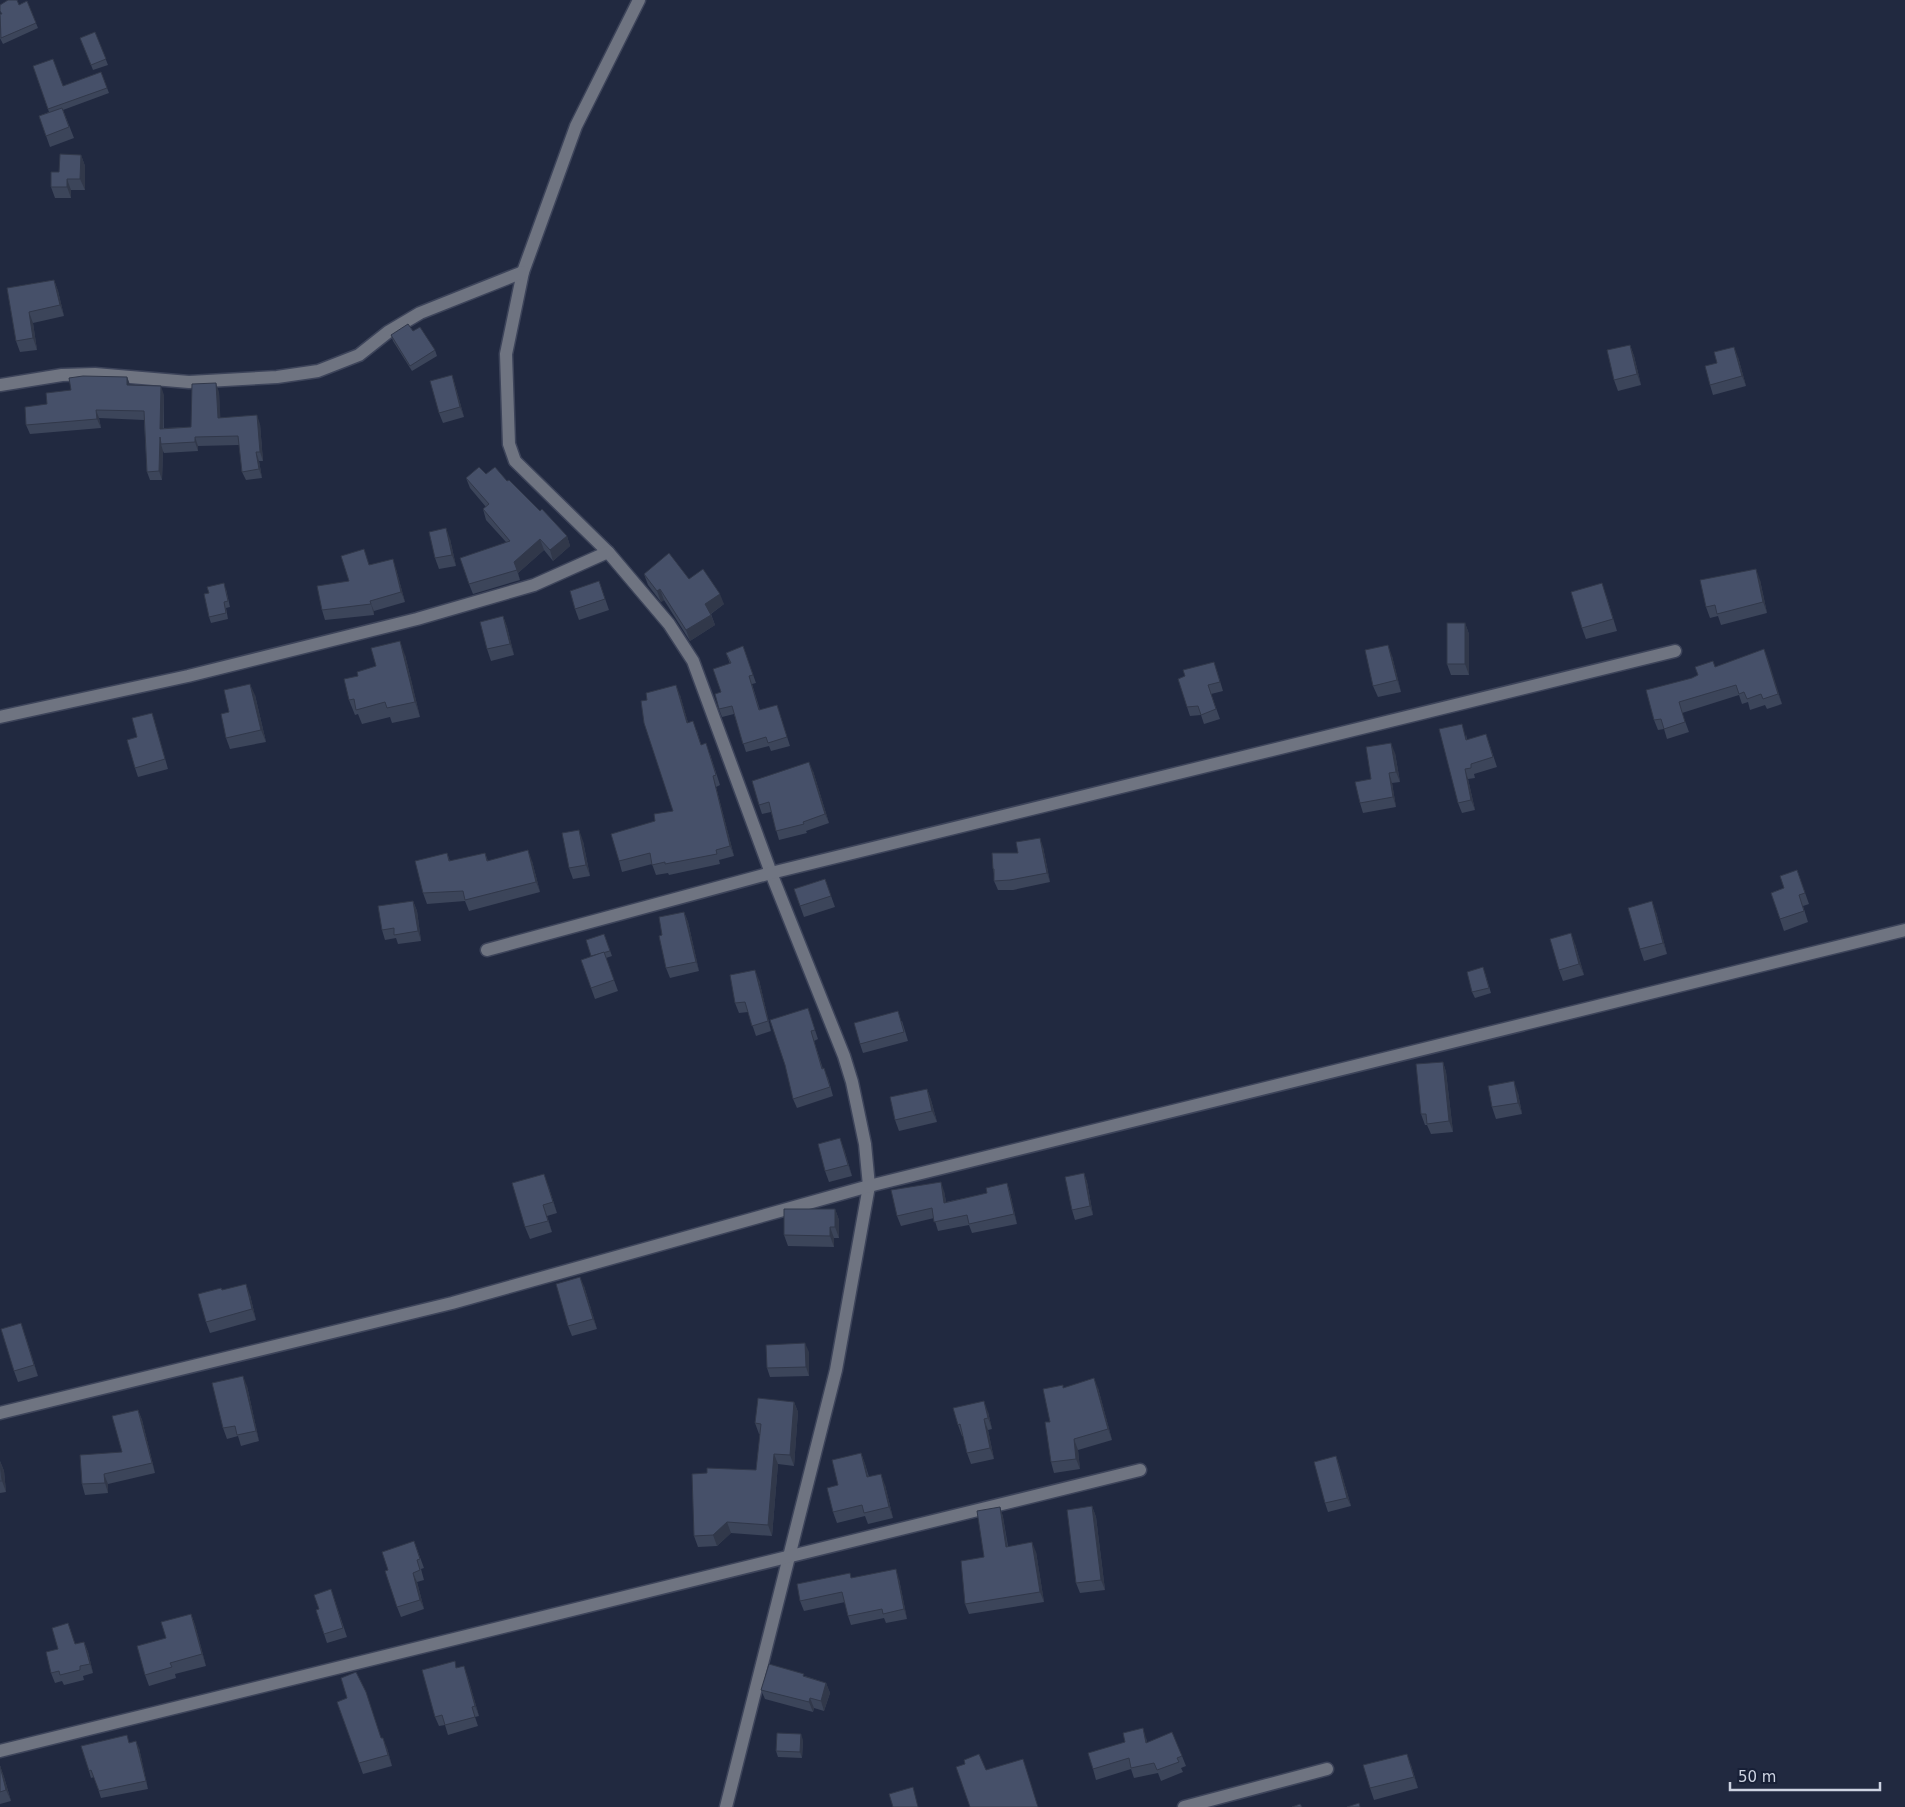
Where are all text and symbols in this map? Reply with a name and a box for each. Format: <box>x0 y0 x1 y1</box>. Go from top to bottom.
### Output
scale bar <box>1730 1760 1880 1792</box>
text: 50 m <box>1738 1768 1776 1786</box>

